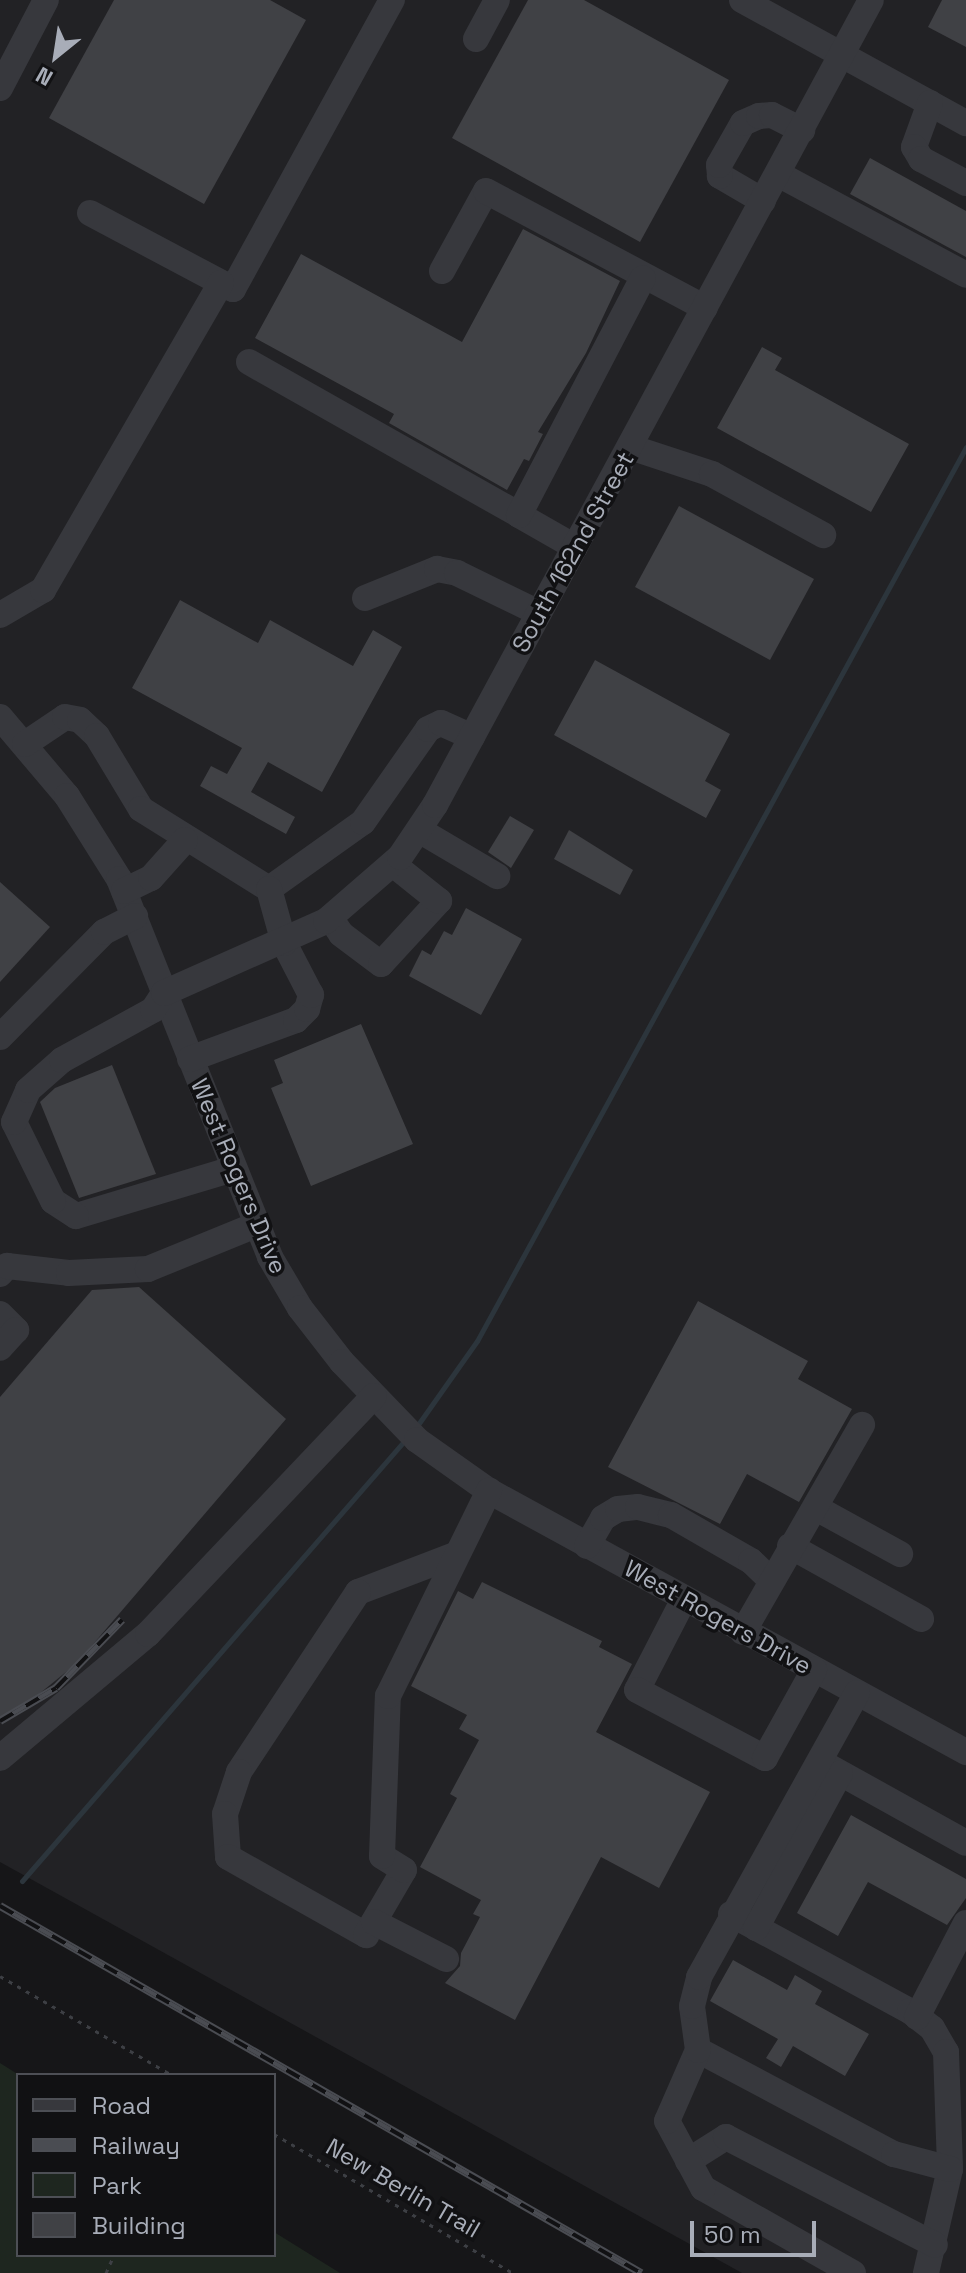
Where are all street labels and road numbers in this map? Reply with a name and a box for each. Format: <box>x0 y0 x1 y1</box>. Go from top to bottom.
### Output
street label: South 162nd Street <box>506 447 640 657</box>
street label: West Rogers Drive <box>185 1074 293 1278</box>
street label: West Rogers Drive <box>620 1554 816 1680</box>
street label: New Berlin Trail <box>321 2132 485 2244</box>

